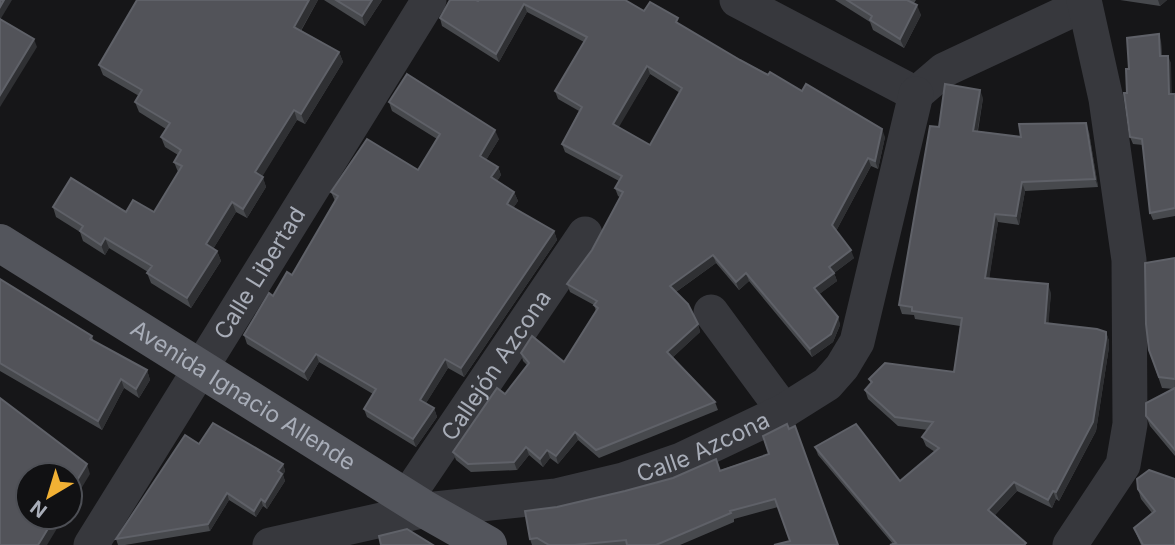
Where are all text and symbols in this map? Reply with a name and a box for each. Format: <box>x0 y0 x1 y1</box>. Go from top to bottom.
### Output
street label: Calle Libertad <box>208 202 311 344</box>
street label: Callejón Azcona <box>435 285 557 446</box>
street label: Avenida Ignacio Allende <box>125 314 361 476</box>
street label: Calle Azcona <box>633 406 774 488</box>
north arrow <box>14 461 84 531</box>
text: N <box>26 495 52 523</box>

